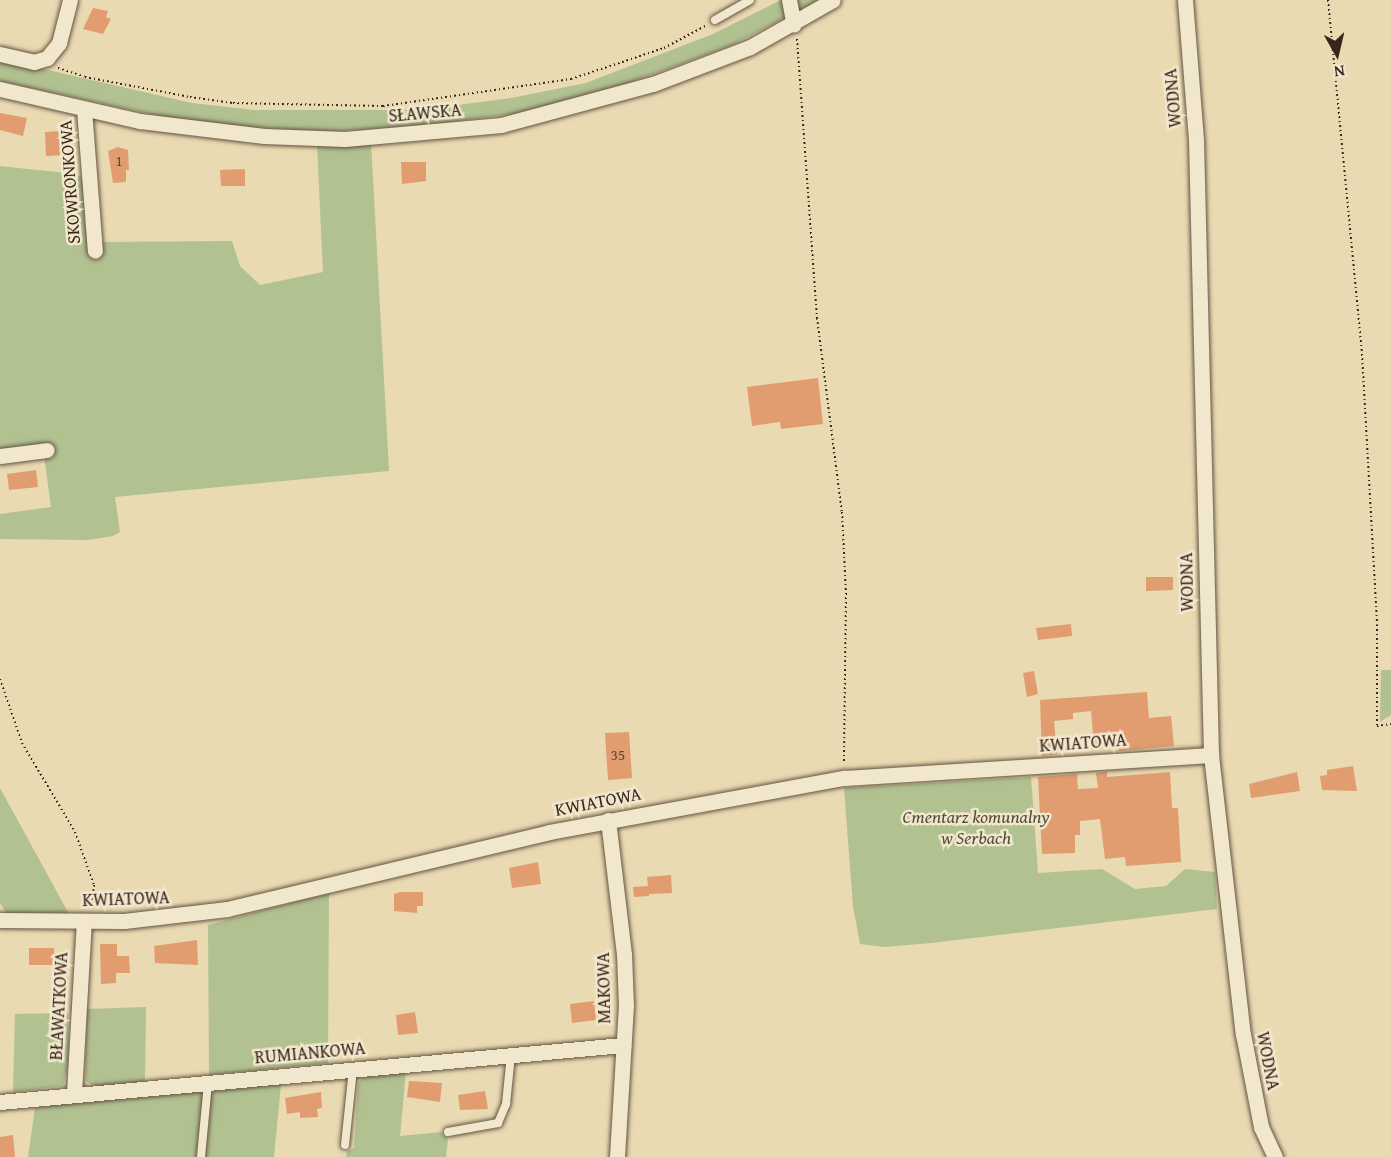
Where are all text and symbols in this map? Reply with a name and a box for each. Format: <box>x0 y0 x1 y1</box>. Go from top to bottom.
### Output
north arrow <box>1307 24 1367 84</box>
text: N <box>1333 59 1346 84</box>
street label: WODNA <box>1160 67 1186 129</box>
street label: SŁAWSKA <box>388 99 462 127</box>
street label: SKOWRONKOWA <box>55 119 85 245</box>
house number: 1 <box>115 152 123 170</box>
street label: WODNA <box>1176 552 1198 612</box>
street label: KWIATOWA <box>1039 729 1127 757</box>
house number: 35 <box>611 746 625 764</box>
street label: KWIATOWA <box>553 783 643 821</box>
park label: Cmentarz komunalny w Serbach <box>903 807 1049 850</box>
street label: KWIATOWA <box>82 887 170 911</box>
street label: BŁAWATKOWA <box>45 951 73 1061</box>
street label: MAKOWA <box>593 952 615 1024</box>
street label: WODNA <box>1252 1030 1284 1092</box>
street label: RUMIANKOWA <box>254 1037 366 1069</box>

